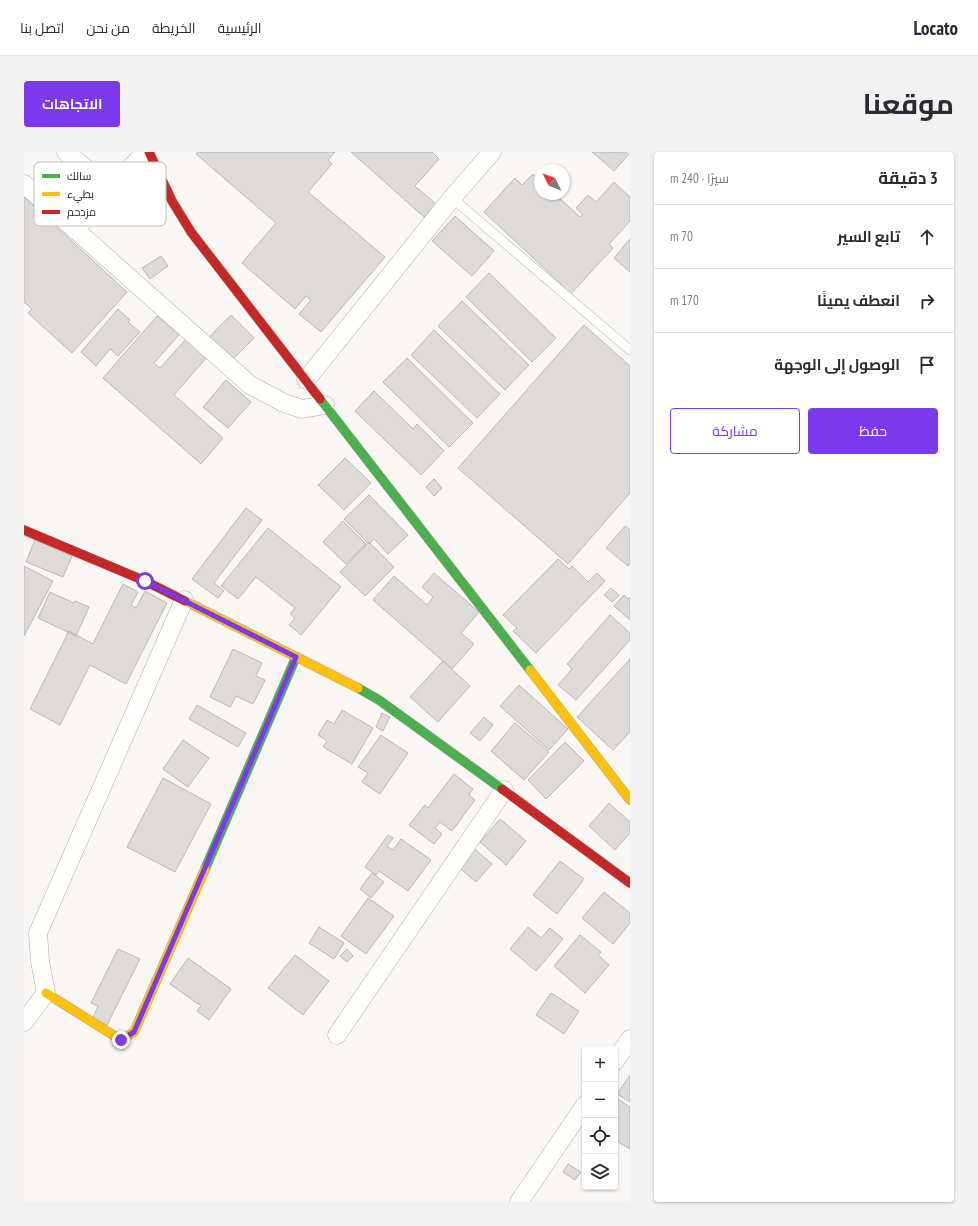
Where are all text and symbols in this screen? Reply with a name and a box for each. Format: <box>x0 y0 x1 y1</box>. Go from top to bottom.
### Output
text: Locato <box>914 16 958 40</box>
text: اتصل بنا <box>20 19 64 37</box>
text: من نحن <box>86 19 130 37</box>
text: الخريطة <box>152 19 196 37</box>
text: الرئيسية <box>218 19 262 37</box>
button: الاتجاهات <box>24 81 120 127</box>
text: موقعنا <box>863 85 954 122</box>
legend <box>34 162 166 226</box>
north arrow <box>534 164 570 200</box>
text: 3 دقيقة <box>878 167 938 189</box>
text: سالك <box>67 169 91 183</box>
text: سيرًا · 240 m <box>670 170 729 187</box>
text: بطيء <box>67 187 94 203</box>
text: مزدحم <box>67 205 96 220</box>
icon: ahead <box>916 226 938 248</box>
text: تابع السير <box>837 227 900 246</box>
text: 70 m <box>670 228 693 245</box>
icon: right <box>916 290 938 312</box>
text: انعطف يمينًا <box>817 291 900 310</box>
text: 170 m <box>670 292 699 309</box>
icon: arrive <box>916 354 938 376</box>
text: الوصول إلى الوجهة <box>774 355 900 374</box>
button: مشاركة <box>670 408 800 454</box>
button: حفظ <box>808 408 938 454</box>
route start <box>136 572 154 590</box>
route end <box>112 1031 130 1049</box>
map controls <box>582 1046 618 1190</box>
button: + <box>582 1046 618 1082</box>
button: − <box>582 1082 618 1118</box>
button: locate <box>582 1118 618 1154</box>
button: layers <box>582 1154 618 1190</box>

